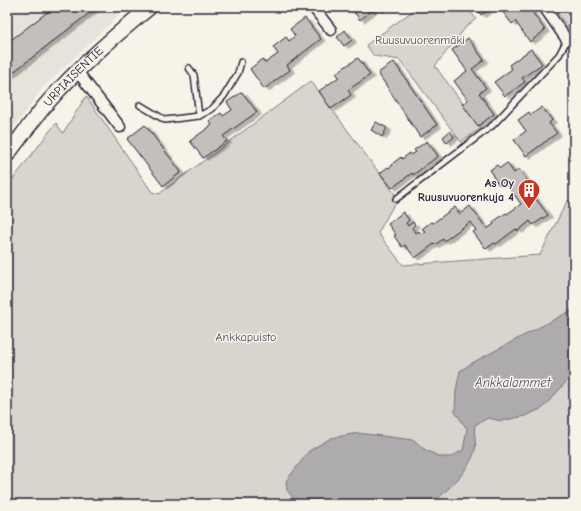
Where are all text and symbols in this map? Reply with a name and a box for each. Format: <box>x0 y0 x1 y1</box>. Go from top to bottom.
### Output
park label: Ruusuvuorenmäki <box>375 33 465 47</box>
street label: URPIAISENTIE <box>41 43 106 109</box>
place label: As Oy Ruusuvuorenkuja 4 <box>418 176 514 204</box>
building icon: As Oy Ruusuvuorenkuja 4 <box>516 177 542 210</box>
park label: Ankkapuisto <box>216 330 276 344</box>
water label: Ankkalammet <box>474 375 552 390</box>

